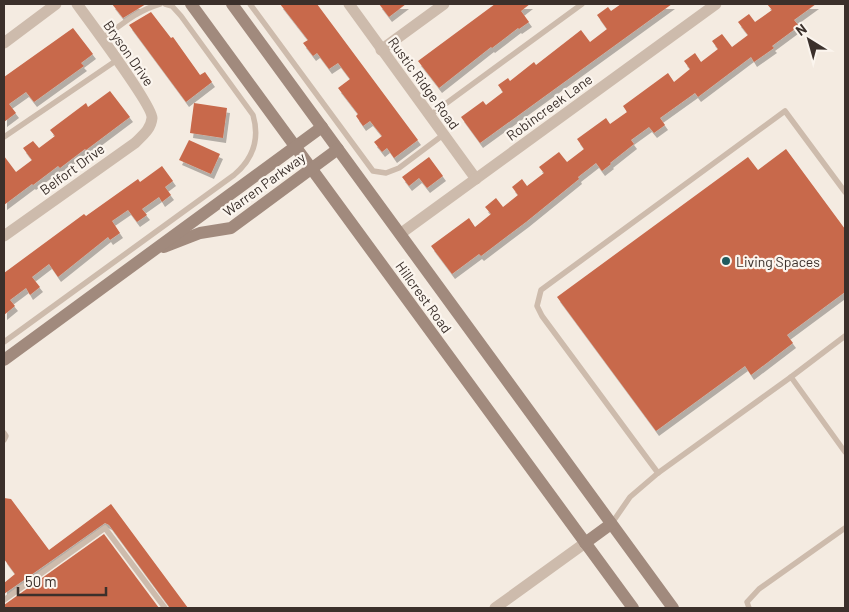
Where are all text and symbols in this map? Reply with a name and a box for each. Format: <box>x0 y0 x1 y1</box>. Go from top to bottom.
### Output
north arrow <box>784 15 834 65</box>
street label: Bryson Drive <box>100 17 158 89</box>
text: N <box>792 20 810 39</box>
street label: Rustic Ridge Road <box>385 33 463 133</box>
street label: Robincreek Lane <box>503 70 595 144</box>
street label: Belfort Drive <box>36 140 108 198</box>
street label: Warren Parkway <box>219 148 309 220</box>
place label: Living Spaces <box>736 253 820 270</box>
marker: Living Spaces <box>720 255 732 267</box>
street label: Hillcrest Road <box>392 258 456 336</box>
scale bar <box>18 564 105 596</box>
text: 50 m <box>25 572 57 590</box>

